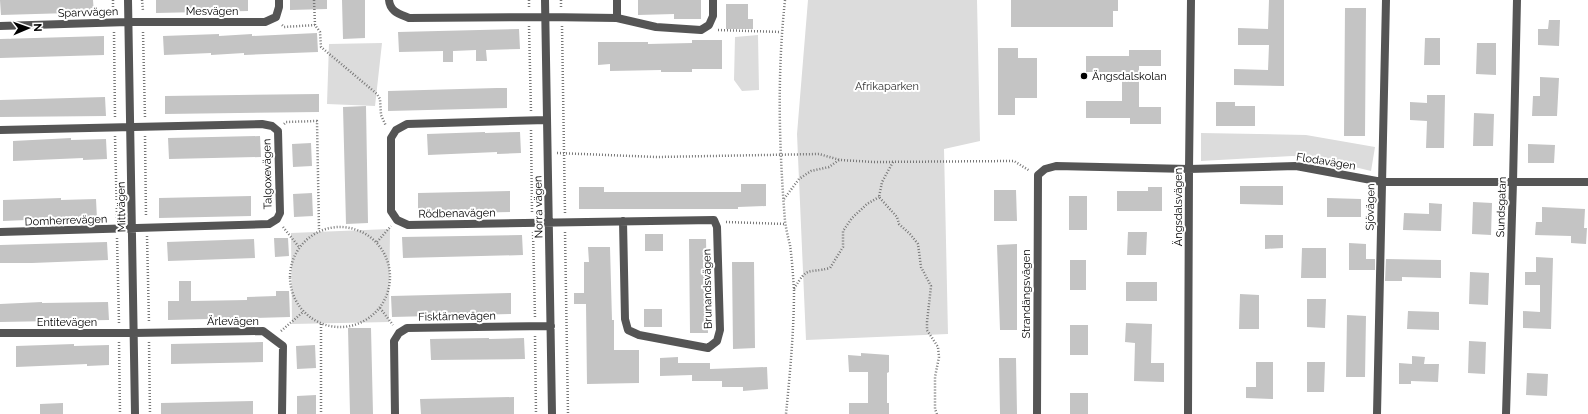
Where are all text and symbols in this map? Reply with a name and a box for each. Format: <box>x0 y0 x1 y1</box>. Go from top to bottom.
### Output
street label: Sparvvägen <box>58 5 119 20</box>
street label: Mesvägen <box>186 5 238 18</box>
north arrow <box>8 8 48 48</box>
text: N <box>31 23 44 32</box>
place label: Ängsdalskolan <box>1092 70 1167 83</box>
marker: Ängsdalskolan <box>1079 71 1089 81</box>
park label: Afrikaparken <box>855 80 919 93</box>
street label: Talgoxevägen <box>260 139 275 209</box>
street label: Flodavägen <box>1295 150 1357 173</box>
street label: Ängsdalsvägen <box>1172 168 1185 246</box>
street label: Norra vägen <box>531 176 546 238</box>
street label: Sundsgatan <box>1494 176 1509 238</box>
street label: Mittvägen <box>115 181 128 233</box>
street label: Sjövägen <box>1364 183 1377 231</box>
street label: Rödbenavägen <box>418 206 496 221</box>
street label: Domherrevägen <box>25 213 108 228</box>
street label: Brunandsvägen <box>700 249 715 329</box>
street label: Strandängsvägen <box>1020 249 1033 339</box>
street label: Fisktärnevägen <box>418 309 496 324</box>
street label: Ärlevägen <box>207 315 259 328</box>
street label: Entitevägen <box>37 316 97 329</box>

